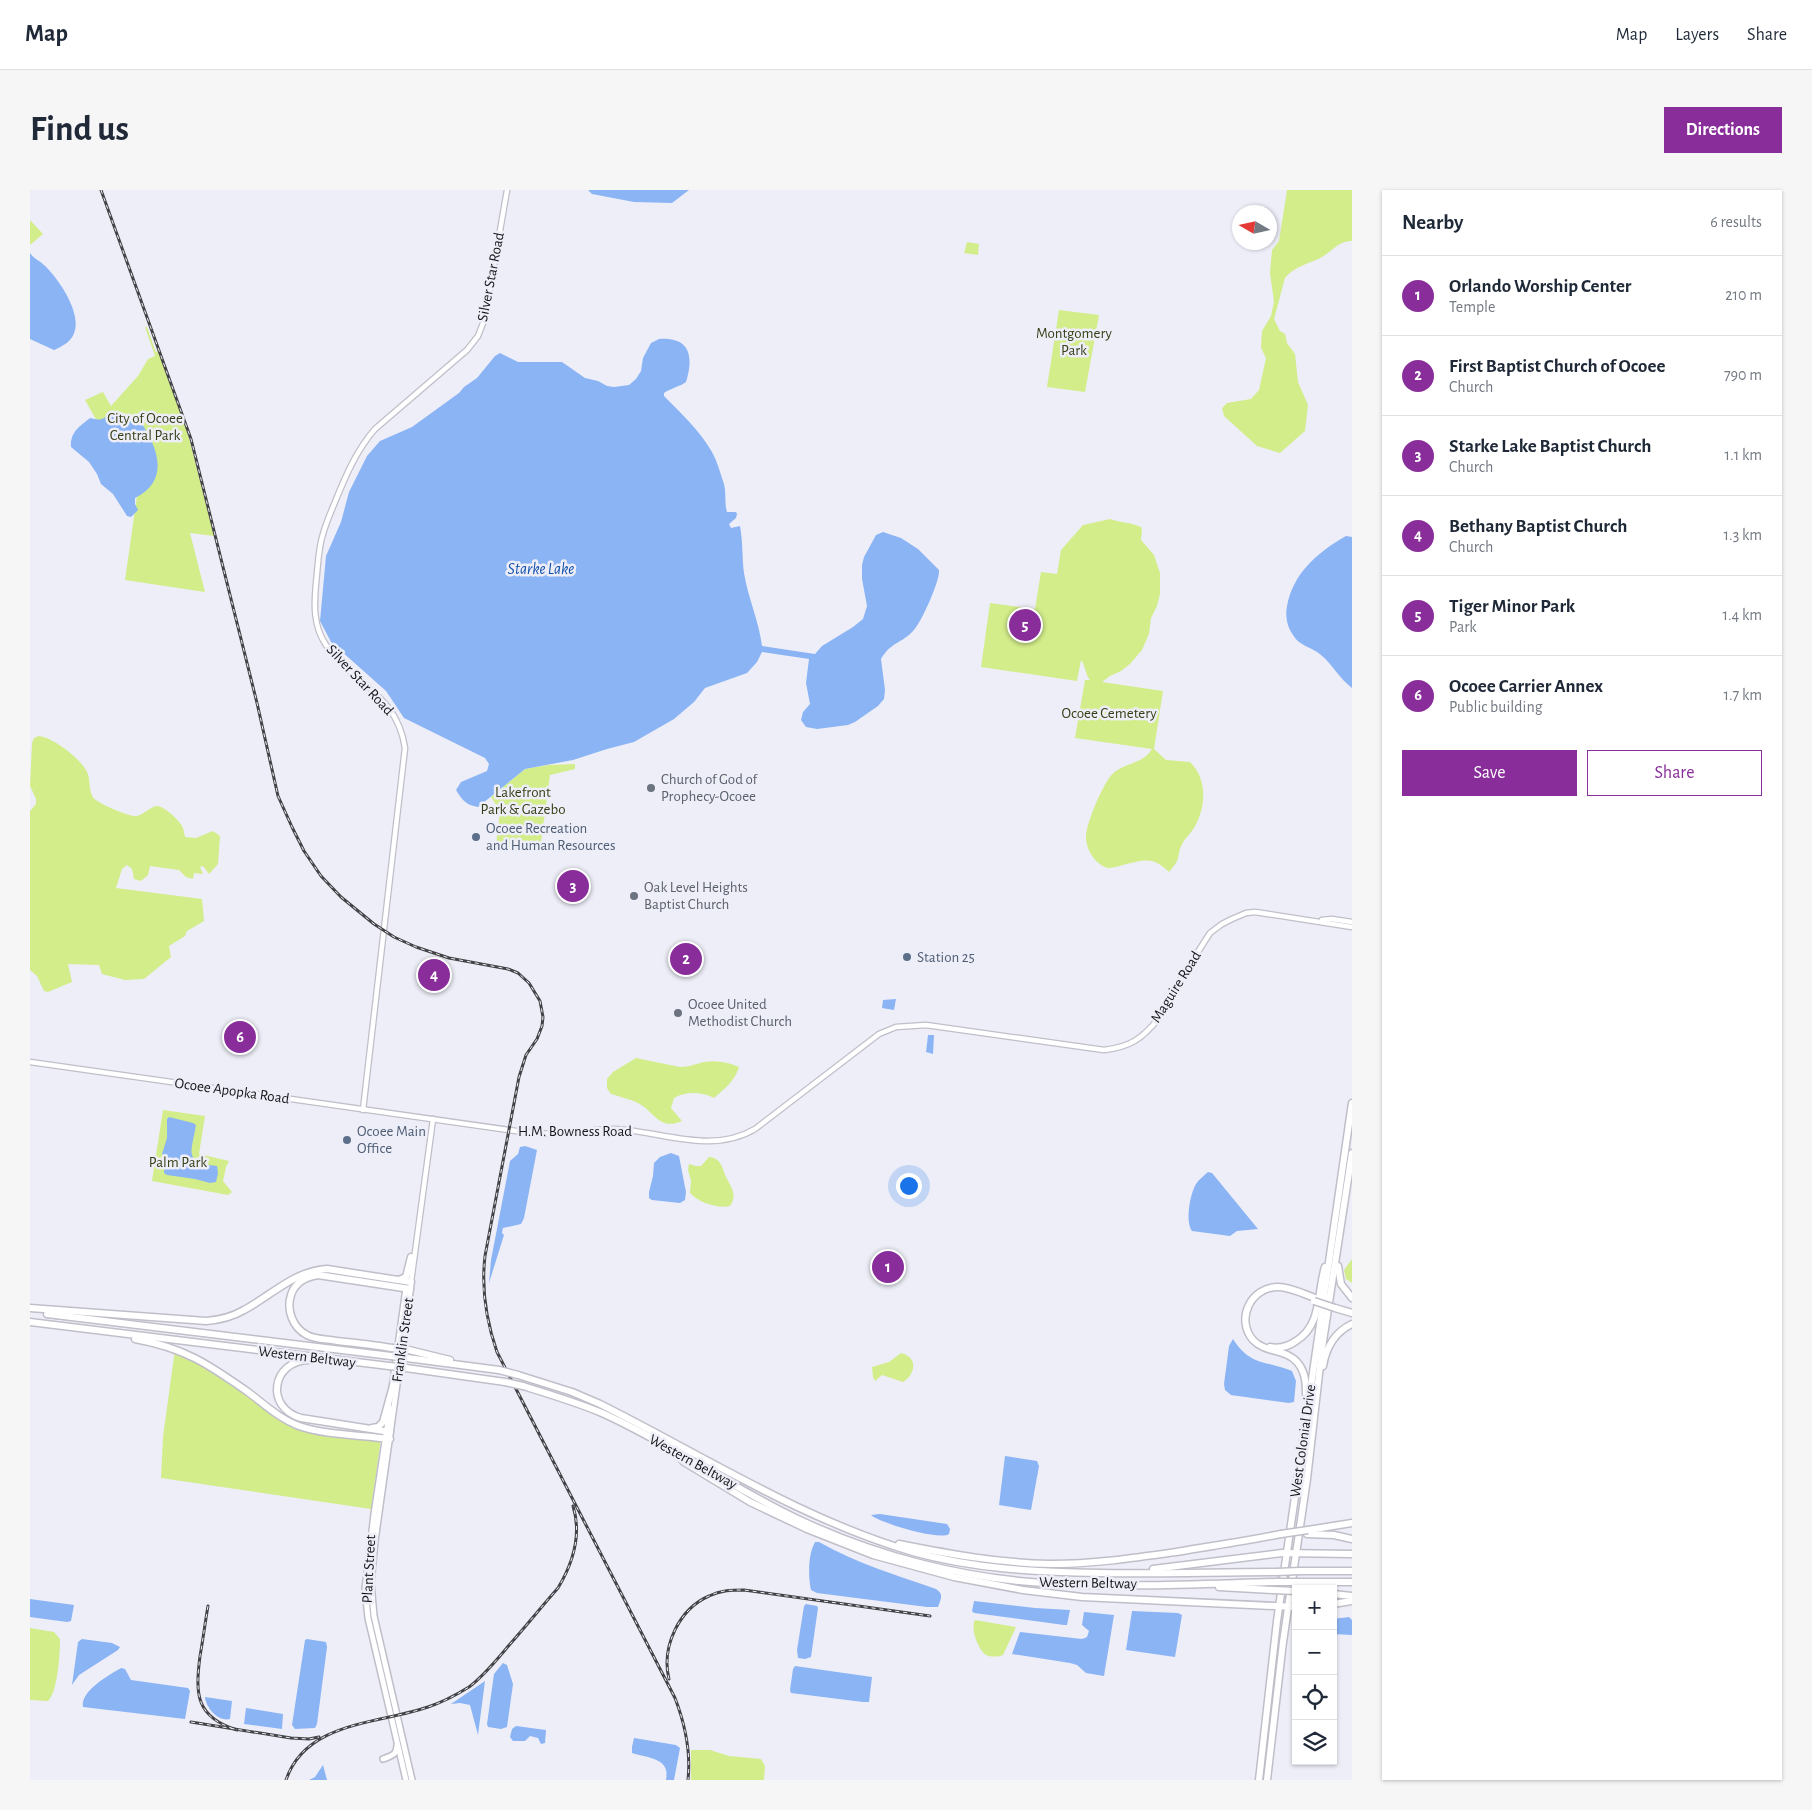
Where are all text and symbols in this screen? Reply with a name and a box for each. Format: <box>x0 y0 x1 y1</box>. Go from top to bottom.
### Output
text: Map <box>25 22 68 46</box>
text: Map <box>1616 26 1647 44</box>
text: Layers <box>1675 26 1719 44</box>
text: Share <box>1747 26 1787 44</box>
button: Directions <box>1664 107 1782 153</box>
text: Find us <box>30 112 129 147</box>
north arrow <box>1232 205 1277 250</box>
text: Nearby <box>1402 212 1463 233</box>
text: 6 results <box>1710 214 1762 230</box>
street label: Silver Star Road <box>475 231 507 323</box>
text: Orlando Worship Center <box>1449 277 1631 296</box>
text: 1 <box>1415 287 1421 303</box>
text: 210 m <box>1725 287 1762 303</box>
text: Temple <box>1449 299 1495 315</box>
park label: Montgomery Park <box>1036 326 1113 358</box>
text: First Baptist Church of Ocoee <box>1449 357 1665 376</box>
text: 2 <box>1414 367 1422 383</box>
text: 790 m <box>1724 367 1762 383</box>
text: Church <box>1449 379 1493 395</box>
park label: City of Ocoee Central Park <box>107 411 183 443</box>
text: Starke Lake Baptist Church <box>1449 437 1651 456</box>
text: 3 <box>1415 447 1421 463</box>
text: 1.1 km <box>1725 447 1762 463</box>
text: Church <box>1449 459 1493 475</box>
text: Bethany Baptist Church <box>1449 517 1627 536</box>
text: 4 <box>1414 527 1422 543</box>
text: 1.3 km <box>1724 527 1762 543</box>
text: Church <box>1449 539 1493 555</box>
water label: Starke Lake <box>508 561 574 577</box>
text: Tiger Minor Park <box>1449 597 1575 616</box>
pin: 5 <box>1009 606 1041 644</box>
text: 5 <box>1415 607 1421 623</box>
text: 1.4 km <box>1722 607 1762 623</box>
text: Park <box>1449 619 1477 635</box>
street label: Silver Star Road <box>324 642 397 718</box>
text: Ocoee Carrier Annex <box>1449 677 1603 696</box>
text: 6 <box>1414 687 1422 703</box>
text: 1.7 km <box>1723 687 1762 703</box>
text: Public building <box>1449 699 1543 715</box>
park label: Ocoee Cemetery <box>1061 706 1157 721</box>
button: Save <box>1402 750 1577 796</box>
button: Share <box>1587 750 1762 796</box>
place label: Church of God of Prophecy-Ocoee <box>661 772 758 804</box>
marker: Church of God of Prophecy-Ocoee <box>645 782 657 794</box>
park label: Lakefront Park & Gazebo <box>481 785 566 817</box>
place label: Ocoee Recreation and Human Resources <box>486 821 616 853</box>
marker: Ocoee Recreation and Human Resources <box>470 831 482 843</box>
pin: 3 <box>557 867 589 905</box>
place label: Oak Level Heights Baptist Church <box>644 880 748 912</box>
marker: Oak Level Heights Baptist Church <box>628 890 640 902</box>
pin: 2 <box>670 940 702 978</box>
street label: Maguire Road <box>1148 948 1204 1025</box>
place label: Station 25 <box>917 950 975 965</box>
marker: Station 25 <box>901 951 913 963</box>
pin: 4 <box>418 956 450 994</box>
place label: Ocoee United Methodist Church <box>688 997 792 1029</box>
marker: Ocoee United Methodist Church <box>672 1007 684 1019</box>
pin: 6 <box>224 1018 256 1056</box>
street label: Ocoee Apopka Road <box>174 1076 291 1107</box>
place label: Ocoee Main Office <box>357 1124 426 1156</box>
street label: H.M. Bowness Road <box>518 1124 632 1139</box>
marker: Ocoee Main Office <box>341 1134 353 1146</box>
park label: Palm Park <box>149 1155 207 1170</box>
your location <box>896 1173 922 1199</box>
pin: 1 <box>872 1248 904 1286</box>
street label: Franklin Street <box>390 1297 416 1383</box>
street label: Western Beltway <box>257 1344 357 1370</box>
street label: West Colonial Drive <box>1288 1383 1318 1498</box>
street label: Western Beltway <box>646 1432 740 1493</box>
street label: Plant Street <box>360 1534 378 1604</box>
street label: Western Beltway <box>1039 1575 1138 1591</box>
map controls <box>1292 1585 1337 1765</box>
button: + <box>1292 1585 1337 1630</box>
button: − <box>1292 1630 1337 1675</box>
button: locate <box>1292 1675 1337 1720</box>
button: layers <box>1292 1720 1337 1765</box>

